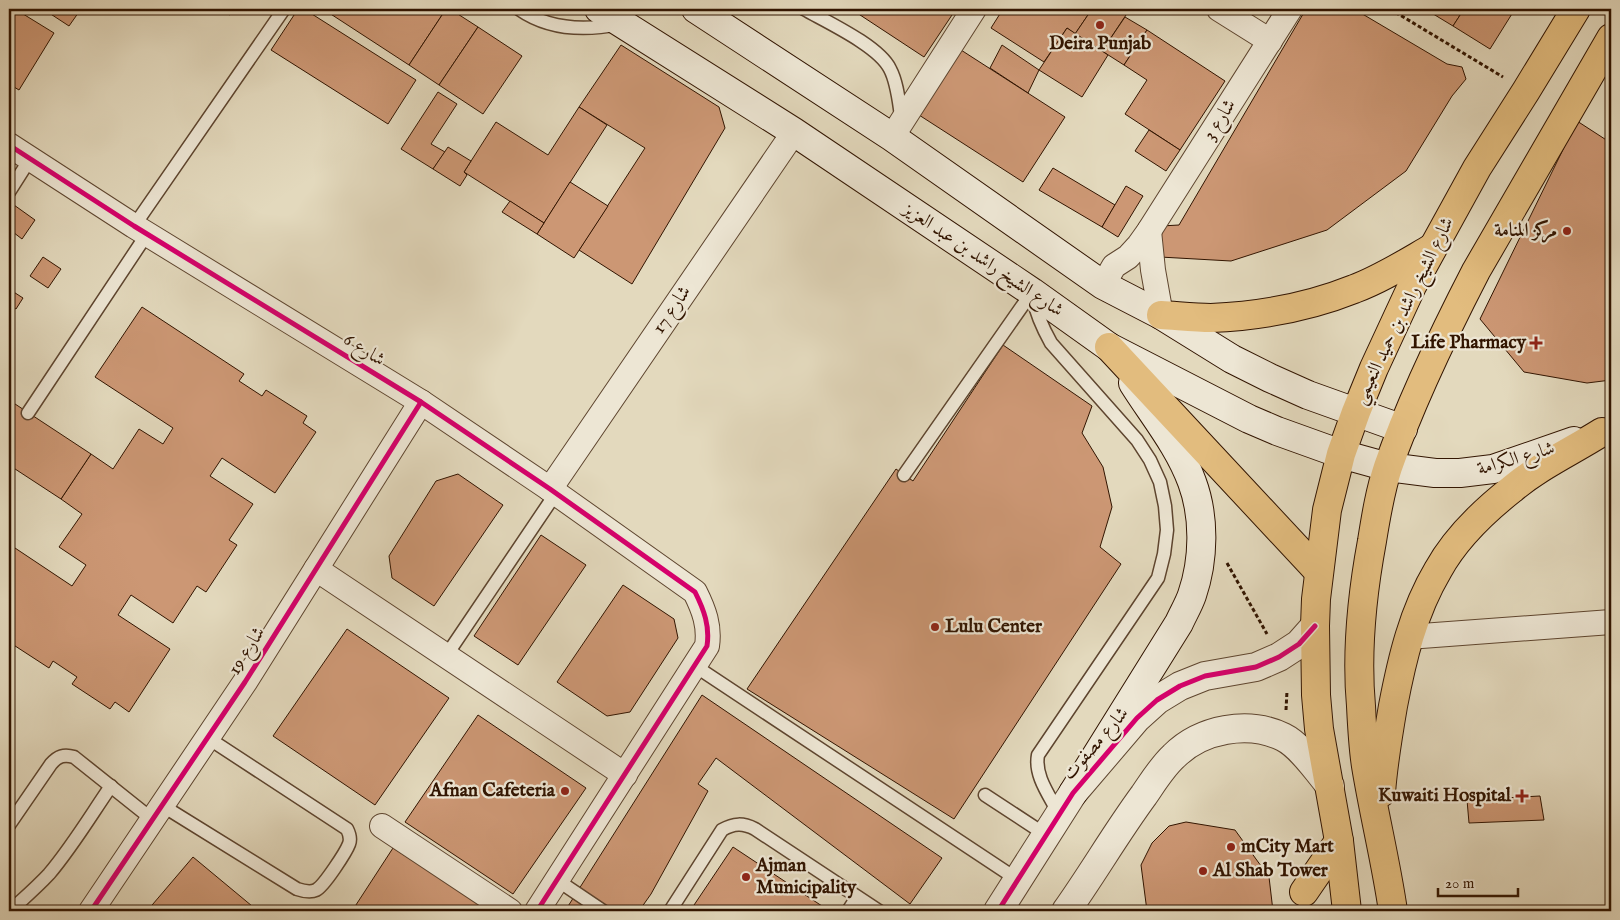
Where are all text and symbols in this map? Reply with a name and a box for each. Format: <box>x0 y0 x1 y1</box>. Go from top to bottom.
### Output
marker: Deira Punjab <box>1094 19 1106 31</box>
place label: Deira Punjab <box>1049 32 1151 56</box>
street label: شارع 3 <box>1198 95 1244 146</box>
street label: شارع الشيخ راشد بن عبد العزيز <box>894 196 1068 326</box>
street label: شارع الشيخ راشد بن حميد النعيمي <box>1348 213 1464 411</box>
place label: مركز المنامة <box>1494 219 1557 243</box>
marker: مركز المنامة <box>1561 225 1573 237</box>
street label: شارع 17 <box>647 281 698 340</box>
street label: شارع 6 <box>337 328 390 374</box>
place label: Life Pharmacy <box>1411 331 1527 355</box>
marker: Life Pharmacy <box>1530 337 1542 349</box>
street label: شارع الكرامة <box>1475 437 1558 483</box>
place label: Lulu Center <box>945 615 1043 639</box>
marker: Lulu Center <box>929 621 941 633</box>
street label: شارع 19 <box>223 622 273 681</box>
street label: شارع مصفوت <box>1058 702 1136 787</box>
place label: Afnan Cafeteria <box>429 779 556 803</box>
place label: Kuwaiti Hospital <box>1378 784 1512 808</box>
marker: Afnan Cafeteria <box>559 785 571 797</box>
marker: Kuwaiti Hospital <box>1515 789 1529 803</box>
place label: mCity Mart <box>1241 835 1334 859</box>
marker: mCity Mart <box>1225 841 1237 853</box>
place label: Ajman Municipality <box>755 854 857 900</box>
place label: Al Shab Tower <box>1212 859 1329 883</box>
marker: Al Shab Tower <box>1197 865 1209 877</box>
scale bar <box>1438 865 1518 897</box>
marker: Ajman Municipality <box>740 871 752 883</box>
text: 20 m <box>1445 874 1475 893</box>

